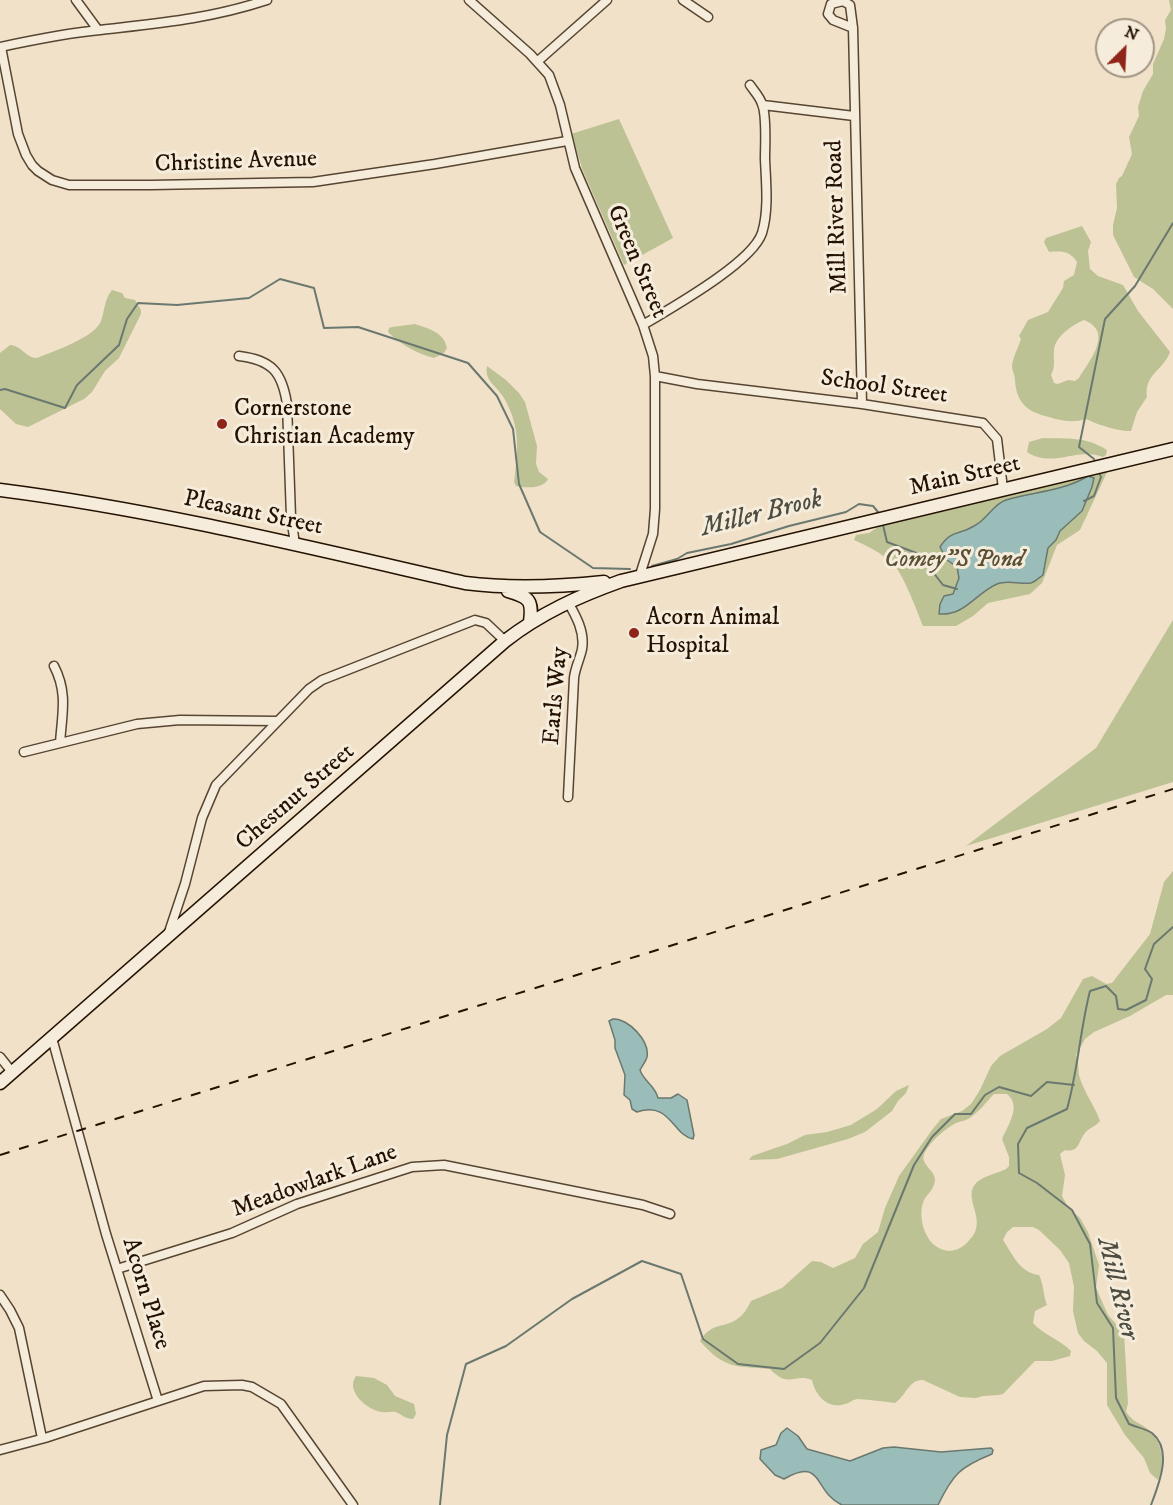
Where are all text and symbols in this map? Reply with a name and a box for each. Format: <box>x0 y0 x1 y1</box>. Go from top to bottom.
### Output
north arrow <box>1095 18 1155 78</box>
text: N <box>1121 22 1142 45</box>
street label: Mill River Road <box>821 140 855 294</box>
street label: Christine Avenue <box>154 146 318 180</box>
street label: Green Street <box>599 201 673 323</box>
street label: School Street <box>819 365 949 411</box>
place label: Cornerstone Christian Academy <box>234 396 414 452</box>
marker: Cornerstone Christian Academy <box>215 417 229 431</box>
street label: Main Street <box>907 450 1023 504</box>
street label: Pleasant Street <box>181 485 325 543</box>
water label: Miller Brook <box>698 485 826 545</box>
park label: Comey"S Pond <box>884 547 1024 575</box>
place label: Acorn Animal Hospital <box>646 605 779 661</box>
marker: Acorn Animal Hospital <box>627 626 641 640</box>
street label: Earls Way <box>538 646 576 746</box>
street label: Chestnut Street <box>231 739 361 857</box>
street label: Meadowlark Lane <box>229 1139 401 1225</box>
street label: Acorn Place <box>114 1235 176 1353</box>
water label: Mill River <box>1088 1235 1144 1343</box>

